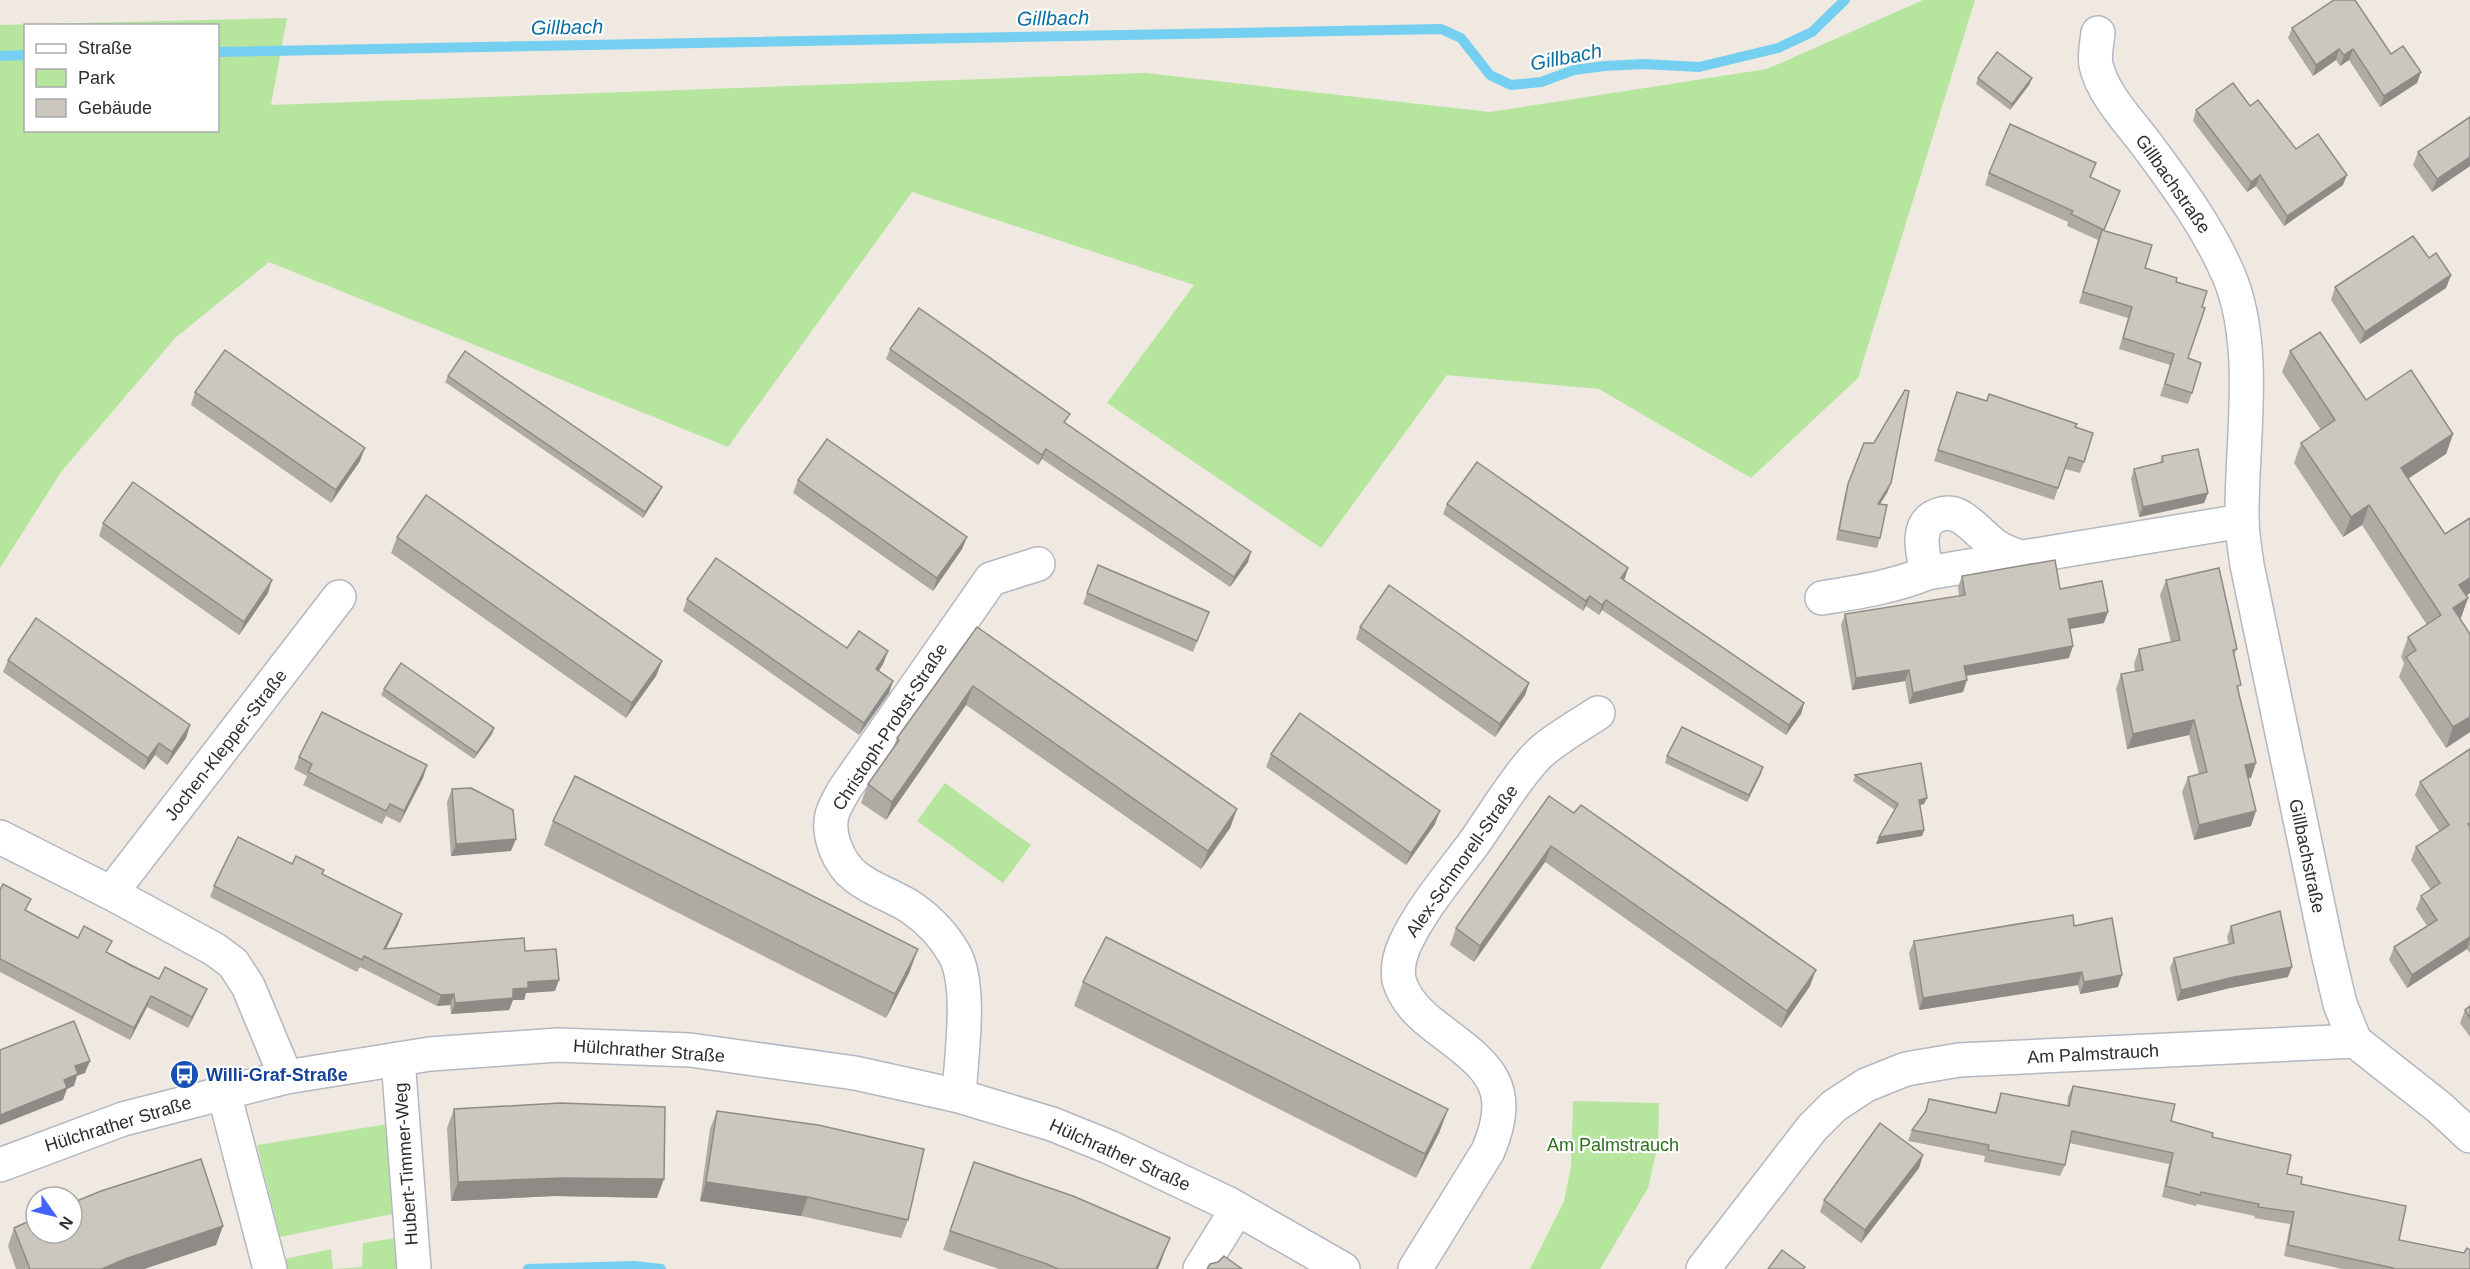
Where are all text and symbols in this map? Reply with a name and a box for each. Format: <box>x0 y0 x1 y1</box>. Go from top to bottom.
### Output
water label: Gillbach <box>1017 6 1089 30</box>
water label: Gillbach <box>531 15 603 39</box>
legend <box>24 24 219 132</box>
text: Straße <box>78 38 132 58</box>
water label: Gillbach <box>1528 39 1604 75</box>
text: Park <box>78 68 116 88</box>
text: Gebäude <box>78 98 152 118</box>
street label: Gillbachstraße <box>2132 131 2214 237</box>
street label: Christoph-Probst-Straße <box>828 640 952 814</box>
street label: Jochen-Klepper-Straße <box>161 666 291 824</box>
street label: Alex-Schmorell-Straße <box>1402 781 1522 941</box>
street label: Gillbachstraße <box>2285 797 2329 915</box>
street label: Hülchrather Straße <box>572 1036 726 1066</box>
street label: Am Palmstrauch <box>2027 1041 2159 1067</box>
bus stop icon: Willi-Graf-Straße <box>169 1059 201 1091</box>
place label: Willi-Graf-Straße <box>206 1065 348 1085</box>
street label: Hubert-Timmer-Weg <box>390 1082 422 1246</box>
street label: Hülchrather Straße <box>42 1092 194 1156</box>
street label: Hülchrather Straße <box>1046 1115 1194 1195</box>
park label: Am Palmstrauch <box>1547 1135 1679 1155</box>
north arrow <box>24 1185 84 1245</box>
text: N <box>56 1214 76 1233</box>

